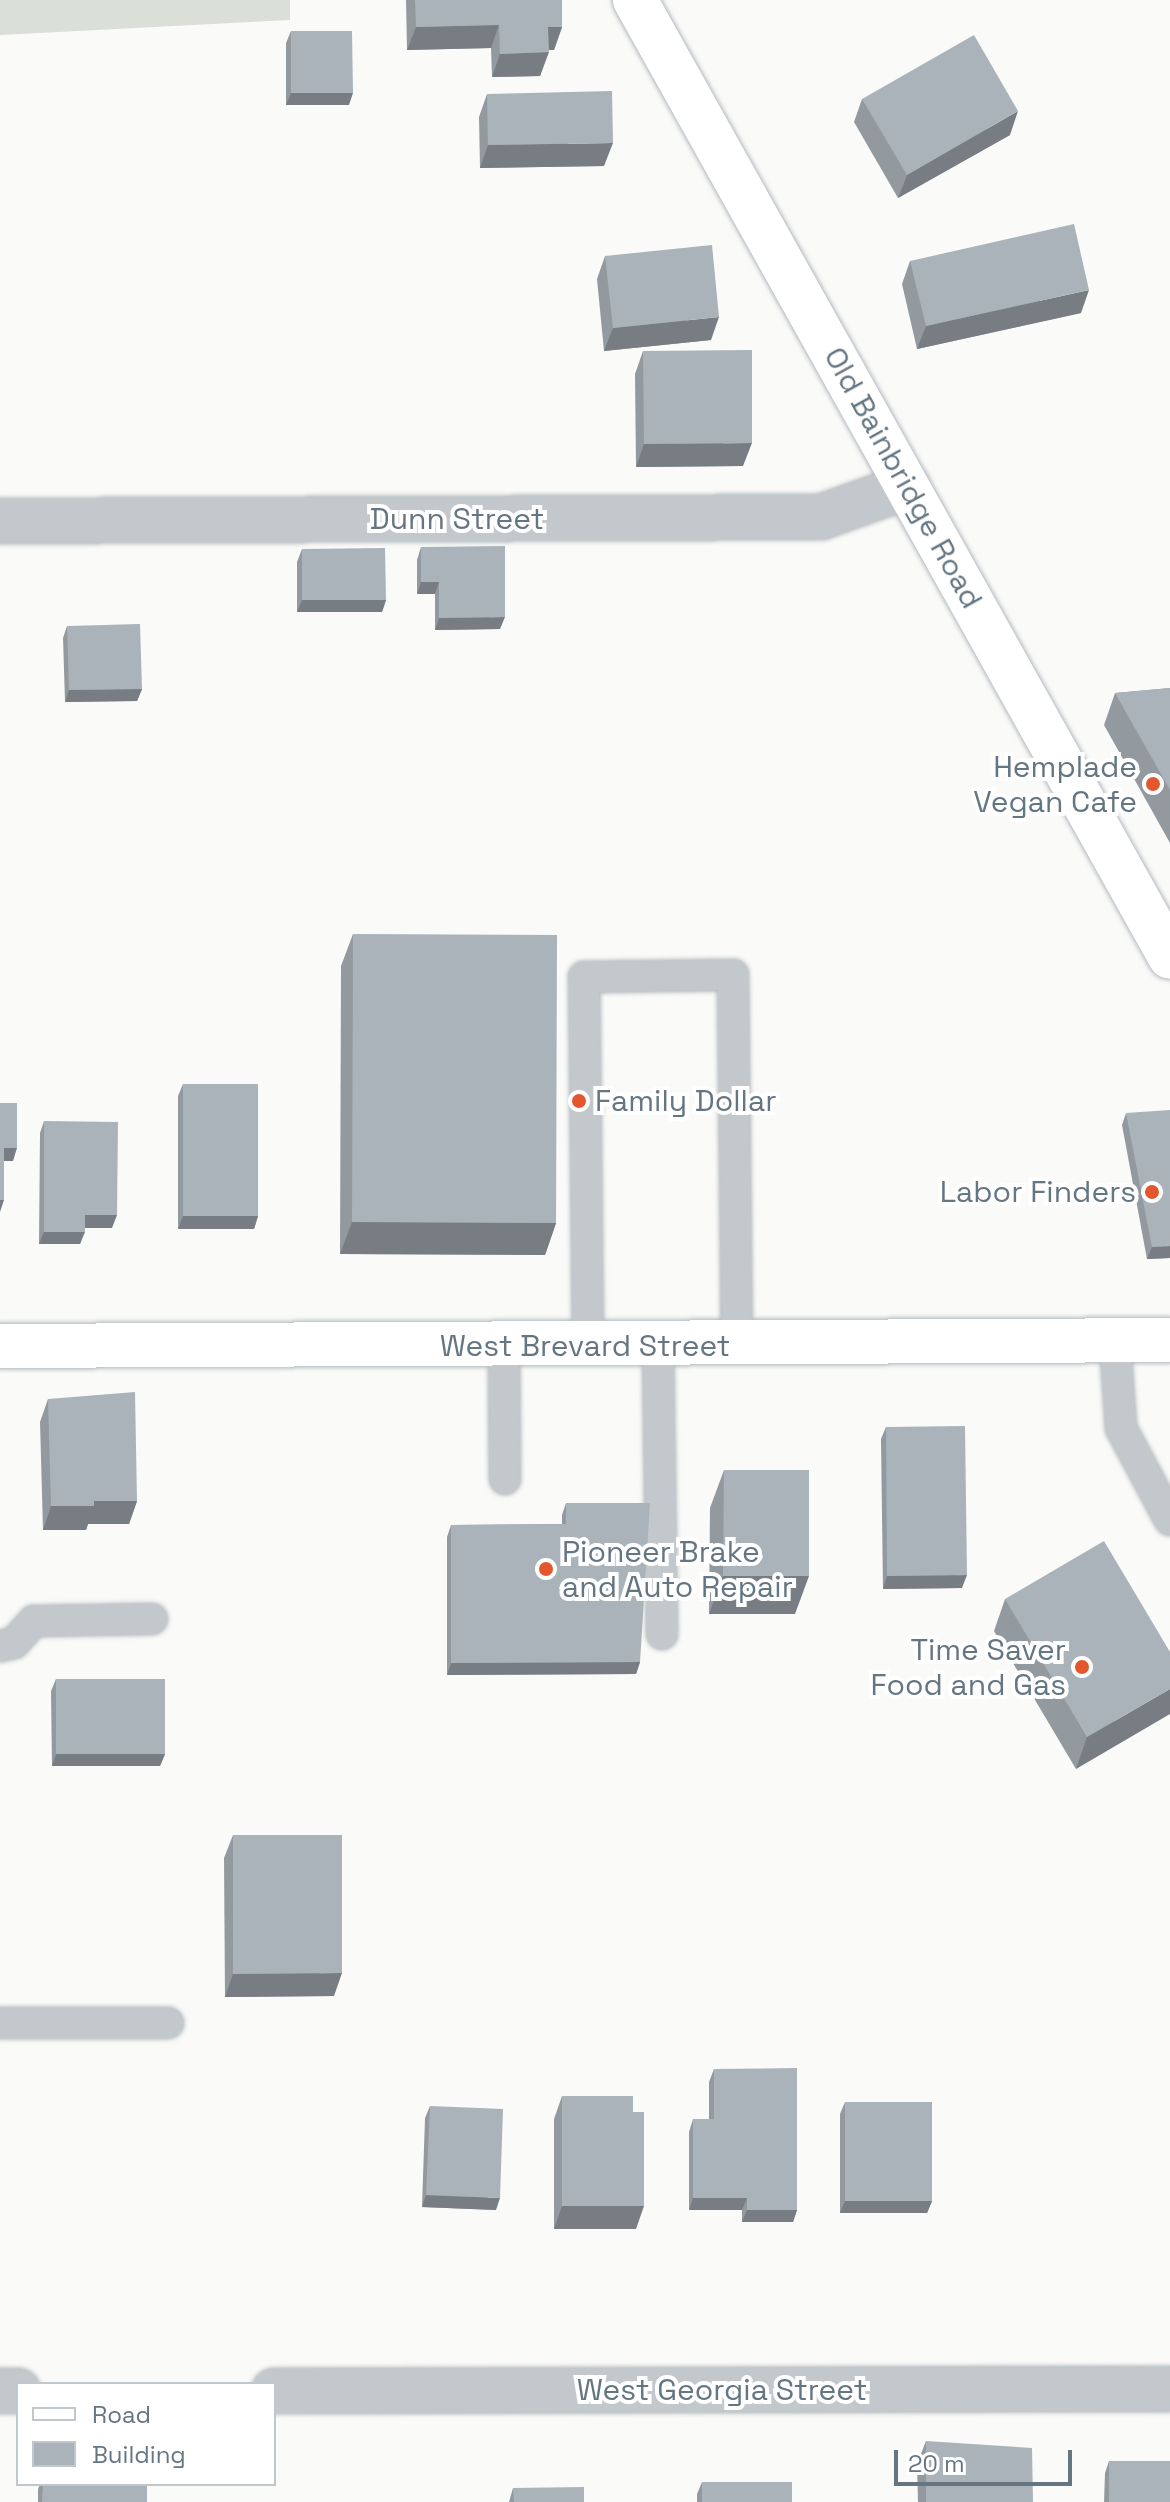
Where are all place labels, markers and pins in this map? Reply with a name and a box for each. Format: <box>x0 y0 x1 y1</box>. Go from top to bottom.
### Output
place label: Hemplade Vegan Cafe <box>973 749 1137 820</box>
marker: Hemplade Vegan Cafe <box>1144 775 1162 793</box>
place label: Family Dollar <box>595 1083 776 1119</box>
marker: Family Dollar <box>570 1092 588 1110</box>
place label: Labor Finders <box>940 1174 1136 1210</box>
marker: Labor Finders <box>1143 1183 1161 1201</box>
place label: Pioneer Brake and Auto Repair <box>562 1534 793 1604</box>
marker: Pioneer Brake and Auto Repair <box>537 1560 555 1578</box>
place label: Time Saver Food and Gas <box>870 1632 1066 1702</box>
marker: Time Saver Food and Gas <box>1073 1658 1091 1676</box>

